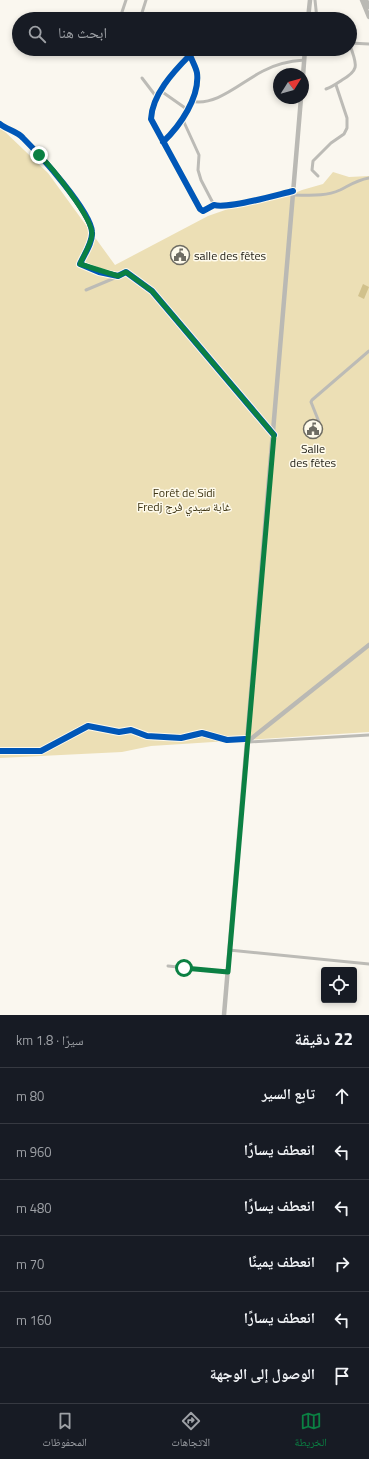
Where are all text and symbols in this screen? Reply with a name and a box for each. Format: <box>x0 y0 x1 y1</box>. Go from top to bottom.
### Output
search box <box>12 12 357 56</box>
text: ابحث هنا <box>58 21 107 44</box>
icon: search <box>26 23 48 45</box>
north arrow <box>273 68 309 104</box>
route end <box>30 146 48 164</box>
public building icon: salle des fêtes <box>169 244 191 266</box>
place label: salle des fêtes <box>194 246 267 265</box>
public building icon: Salle des fêtes <box>302 418 324 440</box>
place label: Salle des fêtes <box>290 439 337 472</box>
park label: Forêt de Sidi Fredj غابة سيدي فرج <box>137 483 231 517</box>
route start <box>175 959 193 977</box>
map controls <box>321 967 357 1003</box>
button: locate <box>321 967 357 1003</box>
text: 22 دقيقة <box>295 1026 353 1052</box>
text: سيرًا · 1.8 km <box>16 1030 83 1050</box>
text: تابع السير <box>262 1082 315 1105</box>
icon: ahead <box>331 1085 353 1107</box>
text: 80 m <box>16 1086 44 1106</box>
text: انعطف يسارًا <box>244 1138 315 1161</box>
icon: left <box>331 1141 353 1163</box>
text: 960 m <box>16 1142 52 1162</box>
text: انعطف يسارًا <box>244 1194 315 1217</box>
icon: left <box>331 1197 353 1219</box>
text: 480 m <box>16 1198 52 1218</box>
text: انعطف يمينًا <box>248 1250 315 1273</box>
icon: right <box>331 1253 353 1275</box>
text: 70 m <box>16 1254 44 1274</box>
text: انعطف يسارًا <box>244 1306 315 1329</box>
icon: left <box>331 1309 353 1331</box>
text: 160 m <box>16 1310 52 1330</box>
text: الوصول إلى الوجهة <box>210 1362 315 1385</box>
icon: arrive <box>331 1365 353 1387</box>
tab: المحفوظات <box>42 1410 87 1453</box>
tab: الاتجاهات <box>171 1410 210 1453</box>
tab: الخريطة <box>294 1410 327 1453</box>

